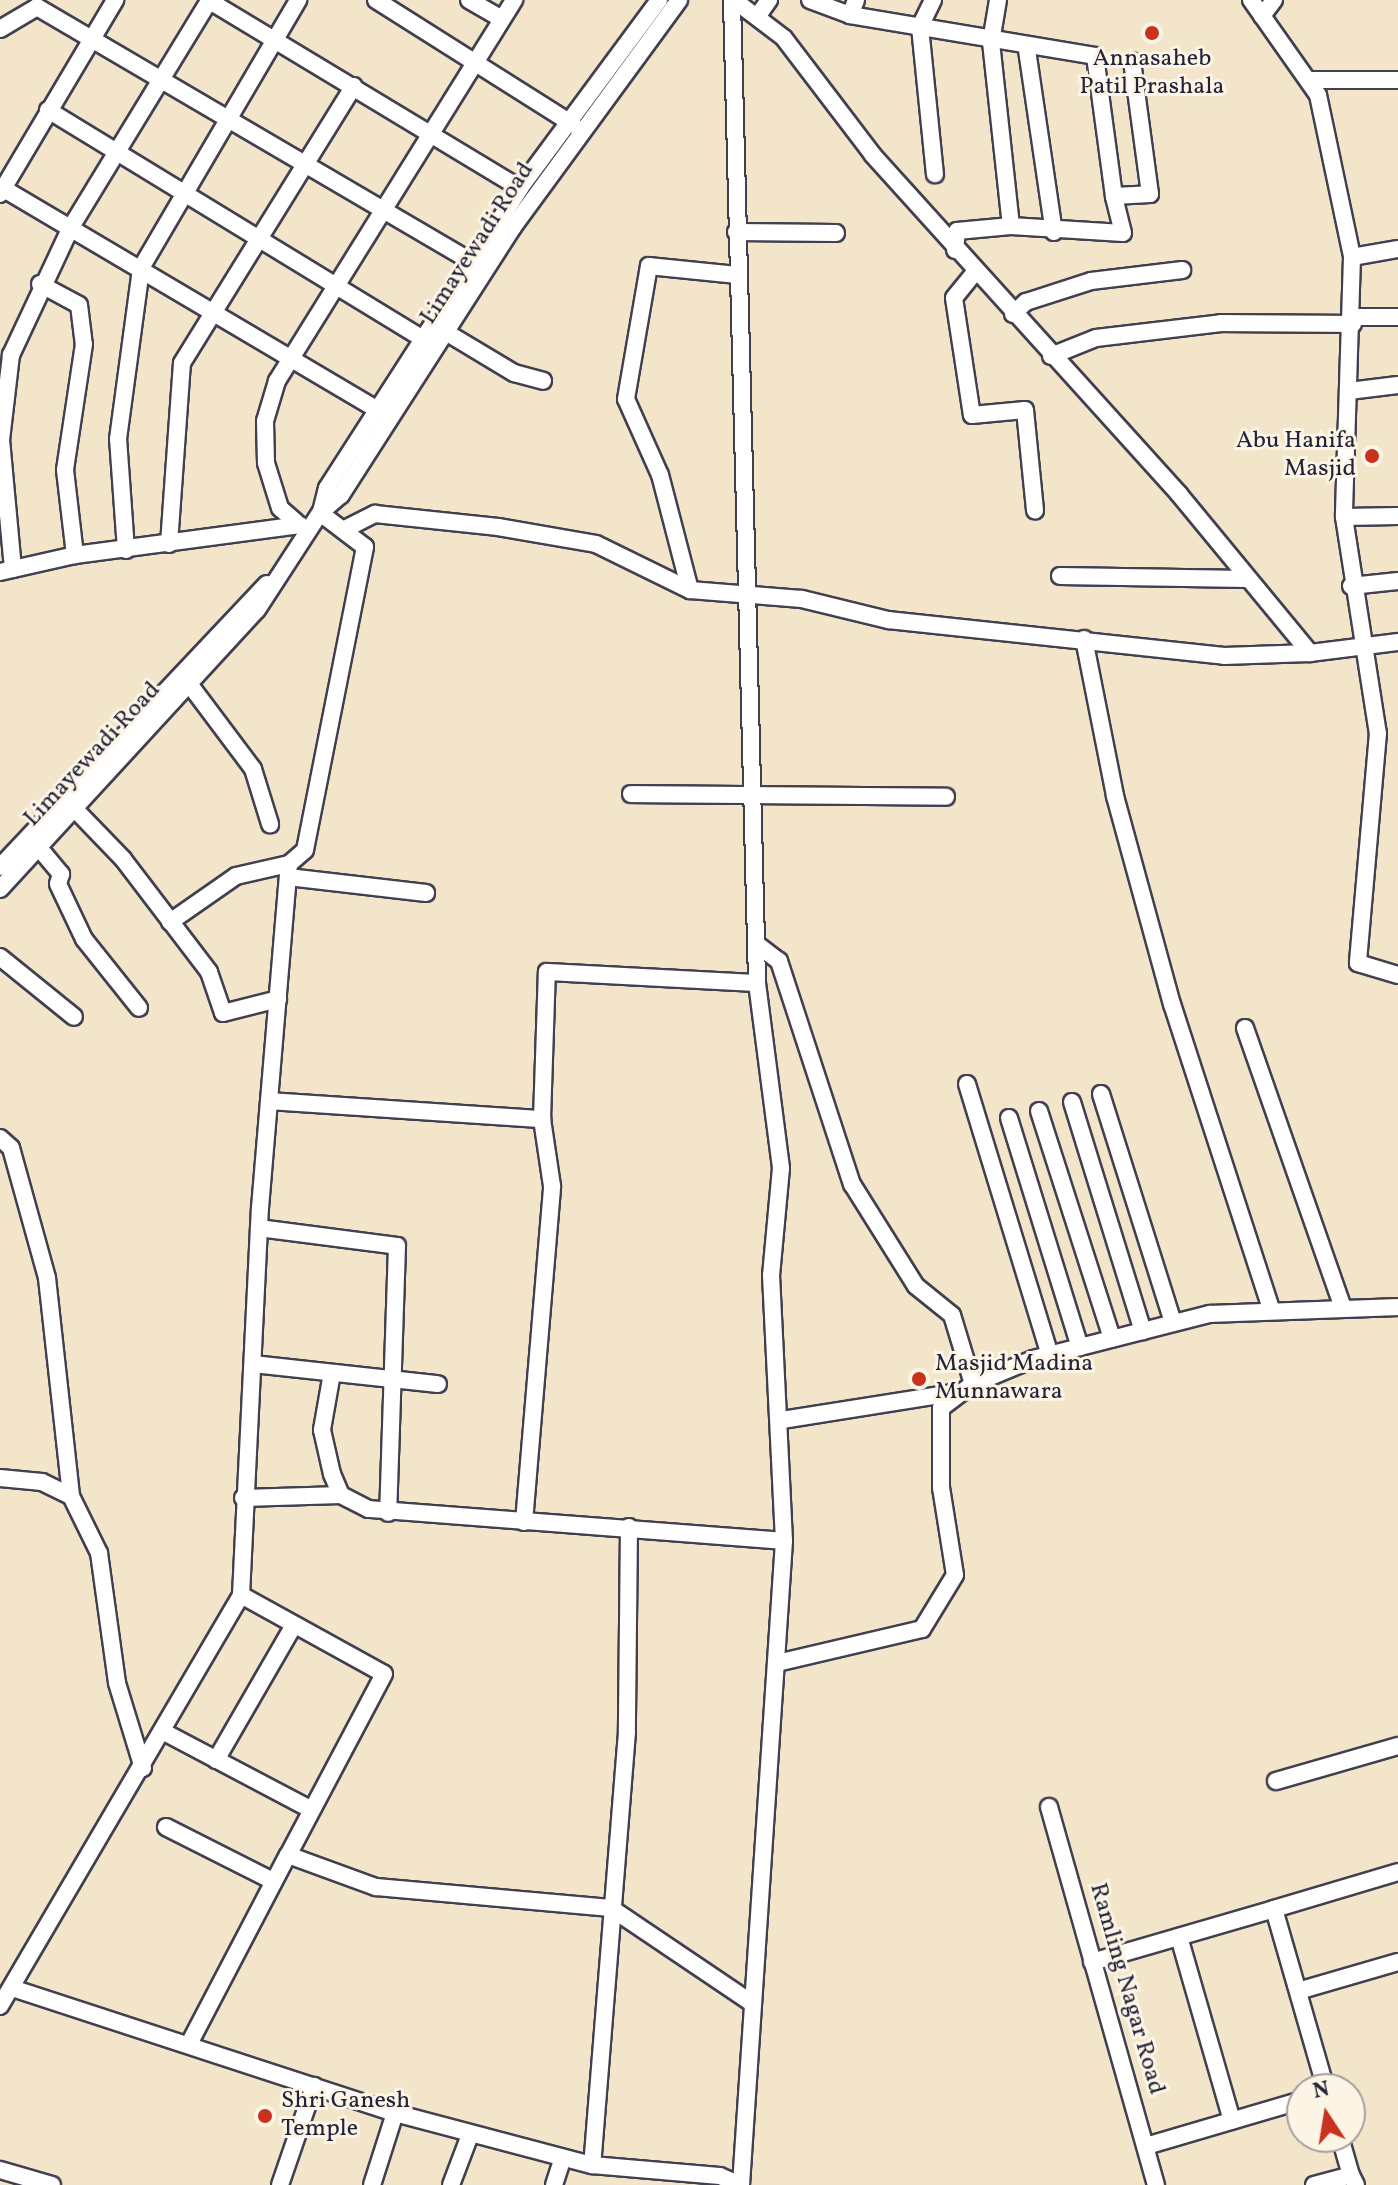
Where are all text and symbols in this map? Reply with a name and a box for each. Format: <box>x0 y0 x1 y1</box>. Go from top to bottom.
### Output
marker: Annasaheb Patil Prashala <box>1143 24 1161 42</box>
place label: Annasaheb Patil Prashala <box>1080 46 1224 102</box>
street label: Limayewadi Road <box>415 158 541 330</box>
place label: Abu Hanifa Masjid <box>1236 428 1356 484</box>
marker: Abu Hanifa Masjid <box>1363 447 1381 465</box>
street label: Limayewadi Road <box>19 677 167 833</box>
place label: Masjid Madina Munnawara <box>935 1351 1093 1407</box>
marker: Masjid Madina Munnawara <box>910 1370 928 1388</box>
street label: Ramling Nagar Road <box>1082 1880 1170 2098</box>
north arrow <box>1286 2073 1366 2153</box>
text: N <box>1310 2074 1332 2108</box>
place label: Shri Ganesh Temple <box>281 2088 410 2144</box>
marker: Shri Ganesh Temple <box>256 2107 274 2125</box>

